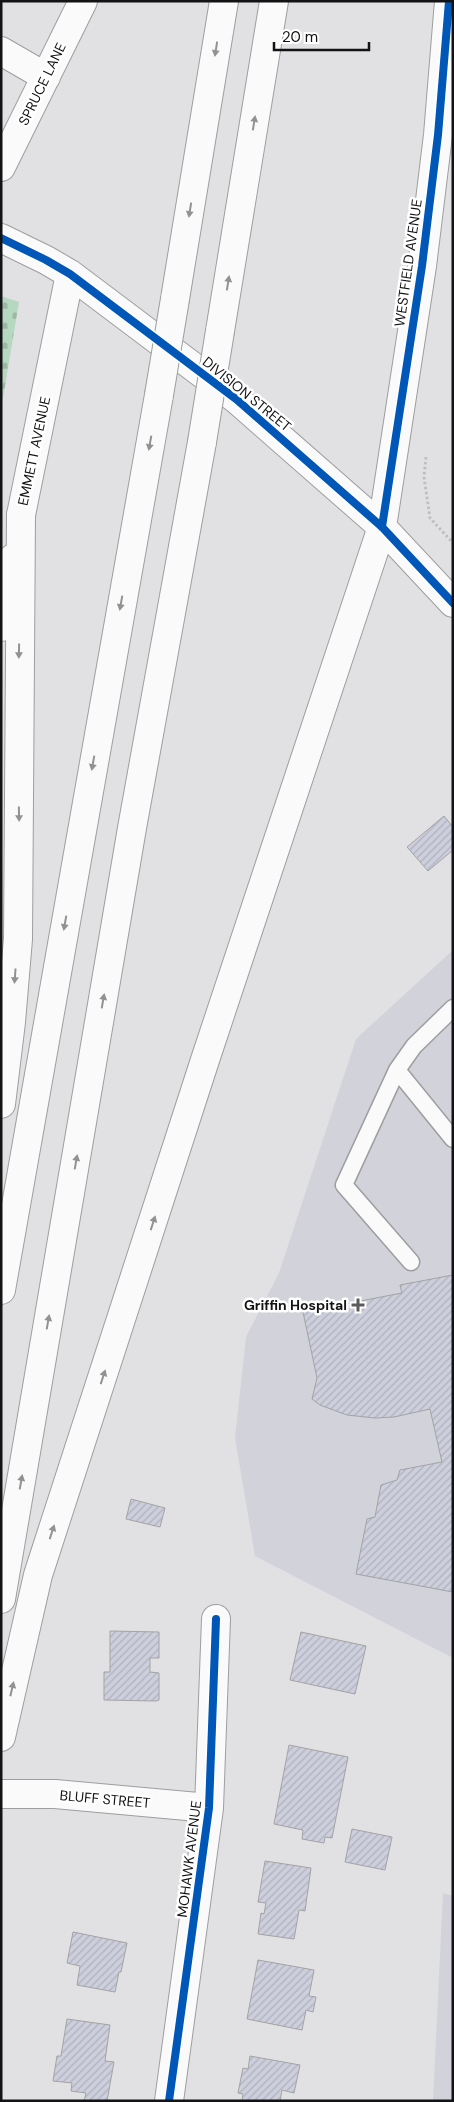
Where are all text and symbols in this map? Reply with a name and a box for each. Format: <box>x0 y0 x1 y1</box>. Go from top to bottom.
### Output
scale bar <box>274 20 369 52</box>
text: 20 m <box>282 27 318 47</box>
street label: SPRUCE LANE <box>14 40 70 128</box>
one-way arrow <box>211 42 219 58</box>
one-way arrow <box>250 115 258 131</box>
street label: WESTFIELD AVENUE <box>390 198 426 328</box>
one-way arrow <box>185 202 193 218</box>
one-way arrow <box>224 275 232 291</box>
street label: DIVISION STREET <box>199 353 295 435</box>
street label: EMMETT AVENUE <box>14 395 54 507</box>
one-way arrow <box>146 435 154 451</box>
one-way arrow <box>117 595 125 611</box>
one-way arrow <box>15 643 23 659</box>
one-way arrow <box>88 755 96 771</box>
one-way arrow <box>15 806 23 822</box>
one-way arrow <box>61 915 69 931</box>
one-way arrow <box>10 968 18 984</box>
one-way arrow <box>99 993 107 1009</box>
one-way arrow <box>72 1153 80 1169</box>
one-way arrow <box>149 1215 157 1230</box>
place label: Griffin Hospital <box>244 1296 347 1314</box>
marker: Griffin Hospital <box>351 1298 365 1312</box>
one-way arrow <box>45 1313 53 1329</box>
one-way arrow <box>99 1370 107 1385</box>
one-way arrow <box>18 1474 26 1490</box>
one-way arrow <box>48 1524 56 1539</box>
one-way arrow <box>8 1682 16 1697</box>
street label: BLUFF STREET <box>59 1786 151 1812</box>
street label: MOHAWK AVENUE <box>173 1799 205 1919</box>

